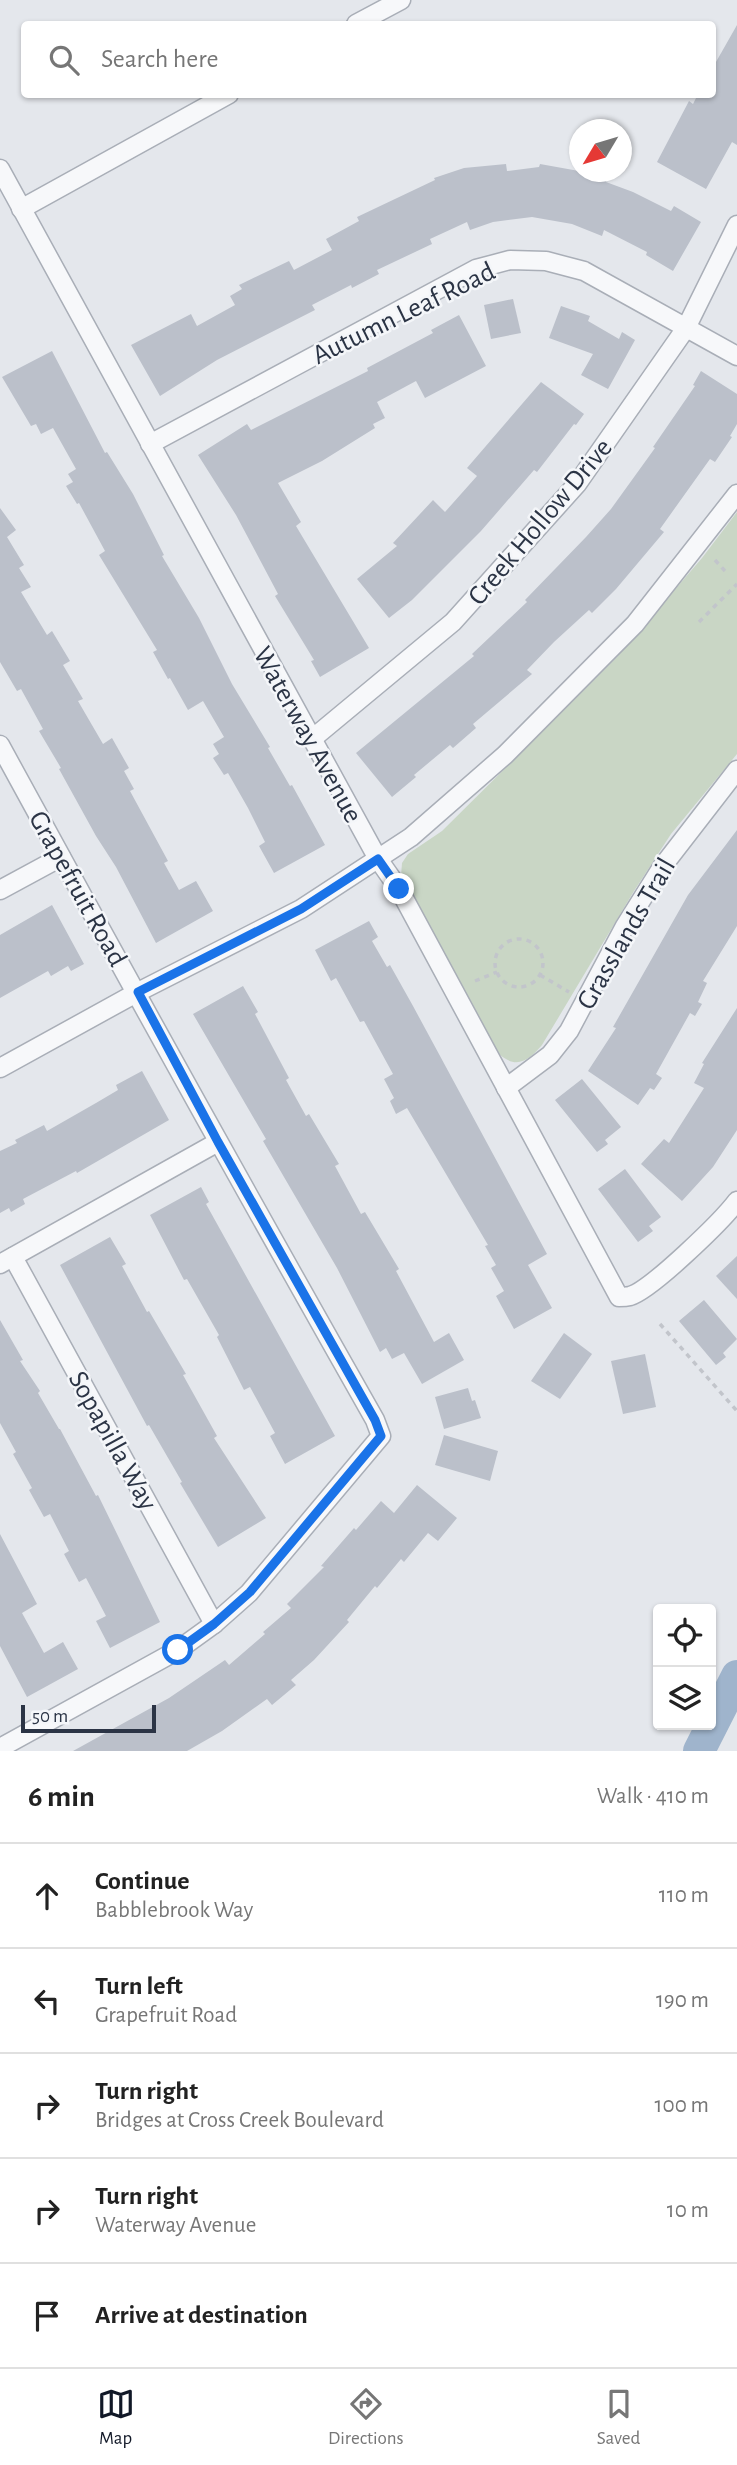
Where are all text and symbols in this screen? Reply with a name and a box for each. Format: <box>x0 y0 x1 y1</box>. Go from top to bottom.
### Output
search box <box>21 21 716 98</box>
icon: search <box>45 41 83 79</box>
text: Search here <box>101 46 219 72</box>
north arrow <box>569 119 632 182</box>
street label: Autumn Leaf Road <box>308 257 500 370</box>
street label: Creek Hollow Drive <box>463 434 618 611</box>
street label: Waterway Avenue <box>247 642 367 828</box>
street label: Grapefruit Road <box>23 807 131 971</box>
street label: Grasslands Trail <box>572 854 681 1014</box>
route end <box>383 873 414 904</box>
street label: Sopapilla Way <box>63 1367 162 1515</box>
map controls <box>653 1604 716 1730</box>
button: locate <box>653 1604 716 1667</box>
route start <box>162 1634 193 1665</box>
button: layers <box>653 1667 716 1730</box>
scale bar <box>21 1702 156 1734</box>
text: 50 m <box>32 1707 68 1726</box>
text: 6 min <box>28 1782 95 1812</box>
text: Walk · 410 m <box>597 1785 709 1808</box>
text: Continue <box>95 1868 190 1894</box>
icon: ahead <box>28 1877 66 1915</box>
text: 110 m <box>659 1884 709 1907</box>
text: Babblebrook Way <box>95 1899 253 1922</box>
text: Turn left <box>95 1973 183 1999</box>
icon: left <box>28 1982 66 2020</box>
text: 190 m <box>656 1989 709 2012</box>
text: Grapefruit Road <box>95 2004 237 2027</box>
text: Turn right <box>95 2078 198 2104</box>
icon: right <box>28 2087 66 2125</box>
text: 100 m <box>655 2094 709 2117</box>
text: Bridges at Cross Creek Boulevard <box>95 2109 384 2132</box>
text: Turn right <box>95 2183 198 2209</box>
icon: right <box>28 2192 66 2230</box>
text: 10 m <box>667 2199 709 2222</box>
text: Waterway Avenue <box>95 2214 256 2237</box>
icon: arrive <box>28 2297 66 2335</box>
text: Arrive at destination <box>95 2302 308 2328</box>
tab: Map <box>97 2385 135 2450</box>
tab: Directions <box>328 2385 404 2450</box>
tab: Saved <box>597 2385 640 2450</box>

